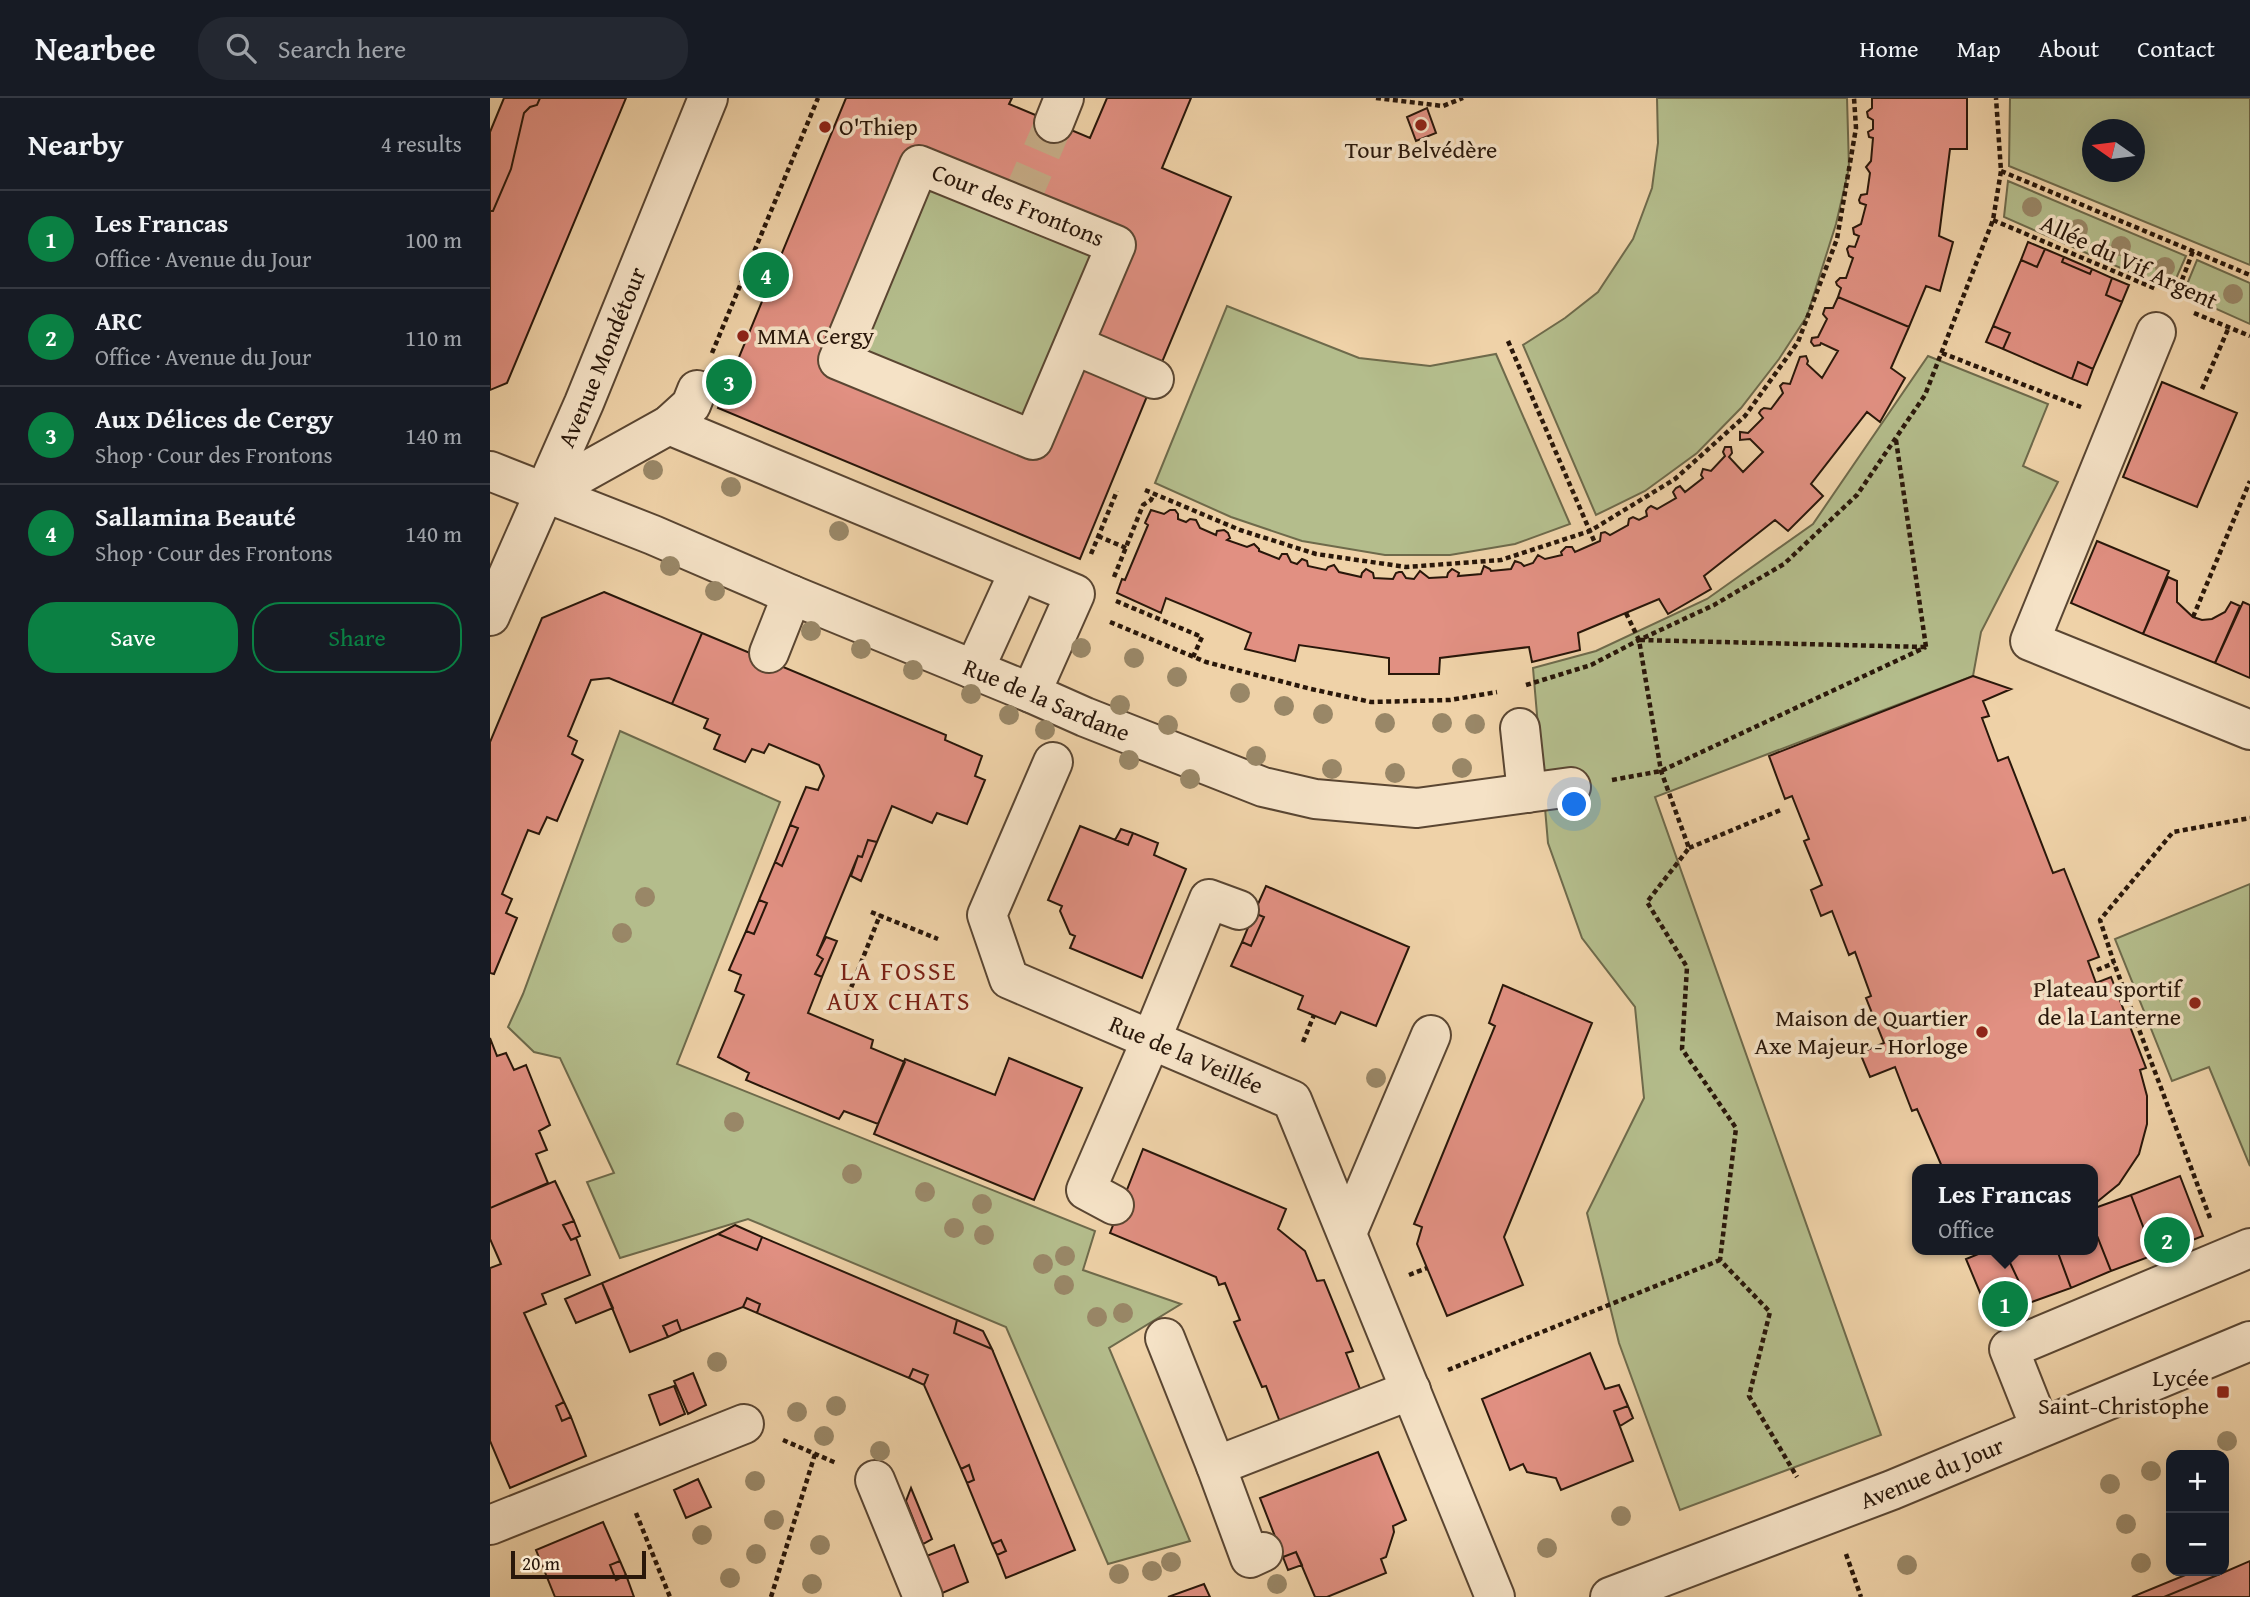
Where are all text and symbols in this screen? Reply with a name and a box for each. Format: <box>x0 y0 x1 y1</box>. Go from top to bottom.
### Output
search box <box>198 17 688 80</box>
text: Nearbee <box>35 24 156 72</box>
icon: search <box>222 29 260 67</box>
text: Search here <box>278 29 406 68</box>
text: Home <box>1860 31 1919 66</box>
text: Map <box>1957 31 2001 66</box>
text: About <box>2039 31 2099 66</box>
text: Contact <box>2137 31 2215 66</box>
place label: O'Thiep <box>839 109 918 144</box>
marker: Tour Belvédère <box>1413 117 1429 133</box>
marker: O'Thiep <box>817 119 833 135</box>
north arrow <box>2082 119 2145 182</box>
text: Nearby <box>28 122 124 166</box>
text: 4 results <box>381 127 462 160</box>
place label: Tour Belvédère <box>1345 132 1497 167</box>
street label: Cour des Frontons <box>927 154 1110 255</box>
text: Les Francas <box>95 203 229 242</box>
street label: Allée du Vif Argent <box>2035 205 2224 318</box>
text: 1 <box>45 223 57 256</box>
text: 100 m <box>405 223 462 256</box>
text: Office · Avenue du Jour <box>95 242 312 275</box>
pin: 4 <box>743 249 789 301</box>
street label: Avenue Mondétour <box>549 262 655 453</box>
text: ARC <box>95 301 142 340</box>
place label: MMA Cergy <box>757 318 874 353</box>
text: 2 <box>45 321 57 354</box>
text: 110 m <box>405 321 462 354</box>
marker: MMA Cergy <box>735 328 751 344</box>
text: Office · Avenue du Jour <box>95 340 312 373</box>
pin: 3 <box>706 356 752 408</box>
text: Aux Délices de Cergy <box>95 399 333 438</box>
text: 3 <box>45 419 57 452</box>
text: 140 m <box>405 419 462 452</box>
text: Shop · Cour des Frontons <box>95 438 333 471</box>
text: Sallamina Beauté <box>95 497 296 536</box>
text: 4 <box>45 517 57 550</box>
text: 140 m <box>405 517 462 550</box>
text: Shop · Cour des Frontons <box>95 536 333 569</box>
button: Save <box>28 602 238 673</box>
button: Share <box>252 602 462 673</box>
street label: Rue de la Sardane <box>958 649 1135 750</box>
your location <box>1557 787 1591 821</box>
district label: LA FOSSE AUX CHATS <box>827 951 971 1020</box>
place label: Plateau sportif de la Lanterne <box>2033 971 2183 1034</box>
marker: Plateau sportif de la Lanterne <box>2187 995 2203 1011</box>
place label: Maison de Quartier Axe Majeur - Horloge <box>1754 1000 1968 1063</box>
street label: Rue de la Veillée <box>1104 1006 1269 1103</box>
marker: Maison de Quartier Axe Majeur - Horloge <box>1974 1024 1990 1040</box>
popup <box>1912 1164 2098 1255</box>
text: Les Francas <box>1938 1174 2072 1213</box>
text: Office <box>1938 1213 1994 1246</box>
pin: 2 <box>2144 1214 2190 1266</box>
pin: 1 <box>1982 1278 2028 1330</box>
place label: Lycée Saint-Christophe <box>2038 1360 2209 1423</box>
marker: Lycée Saint-Christophe <box>2215 1384 2231 1400</box>
street label: Avenue du Jour <box>1855 1427 2009 1518</box>
map controls <box>2166 1450 2229 1576</box>
button: + <box>2166 1450 2229 1513</box>
button: − <box>2166 1513 2229 1576</box>
scale bar <box>511 1548 646 1580</box>
text: 20 m <box>522 1549 560 1577</box>

